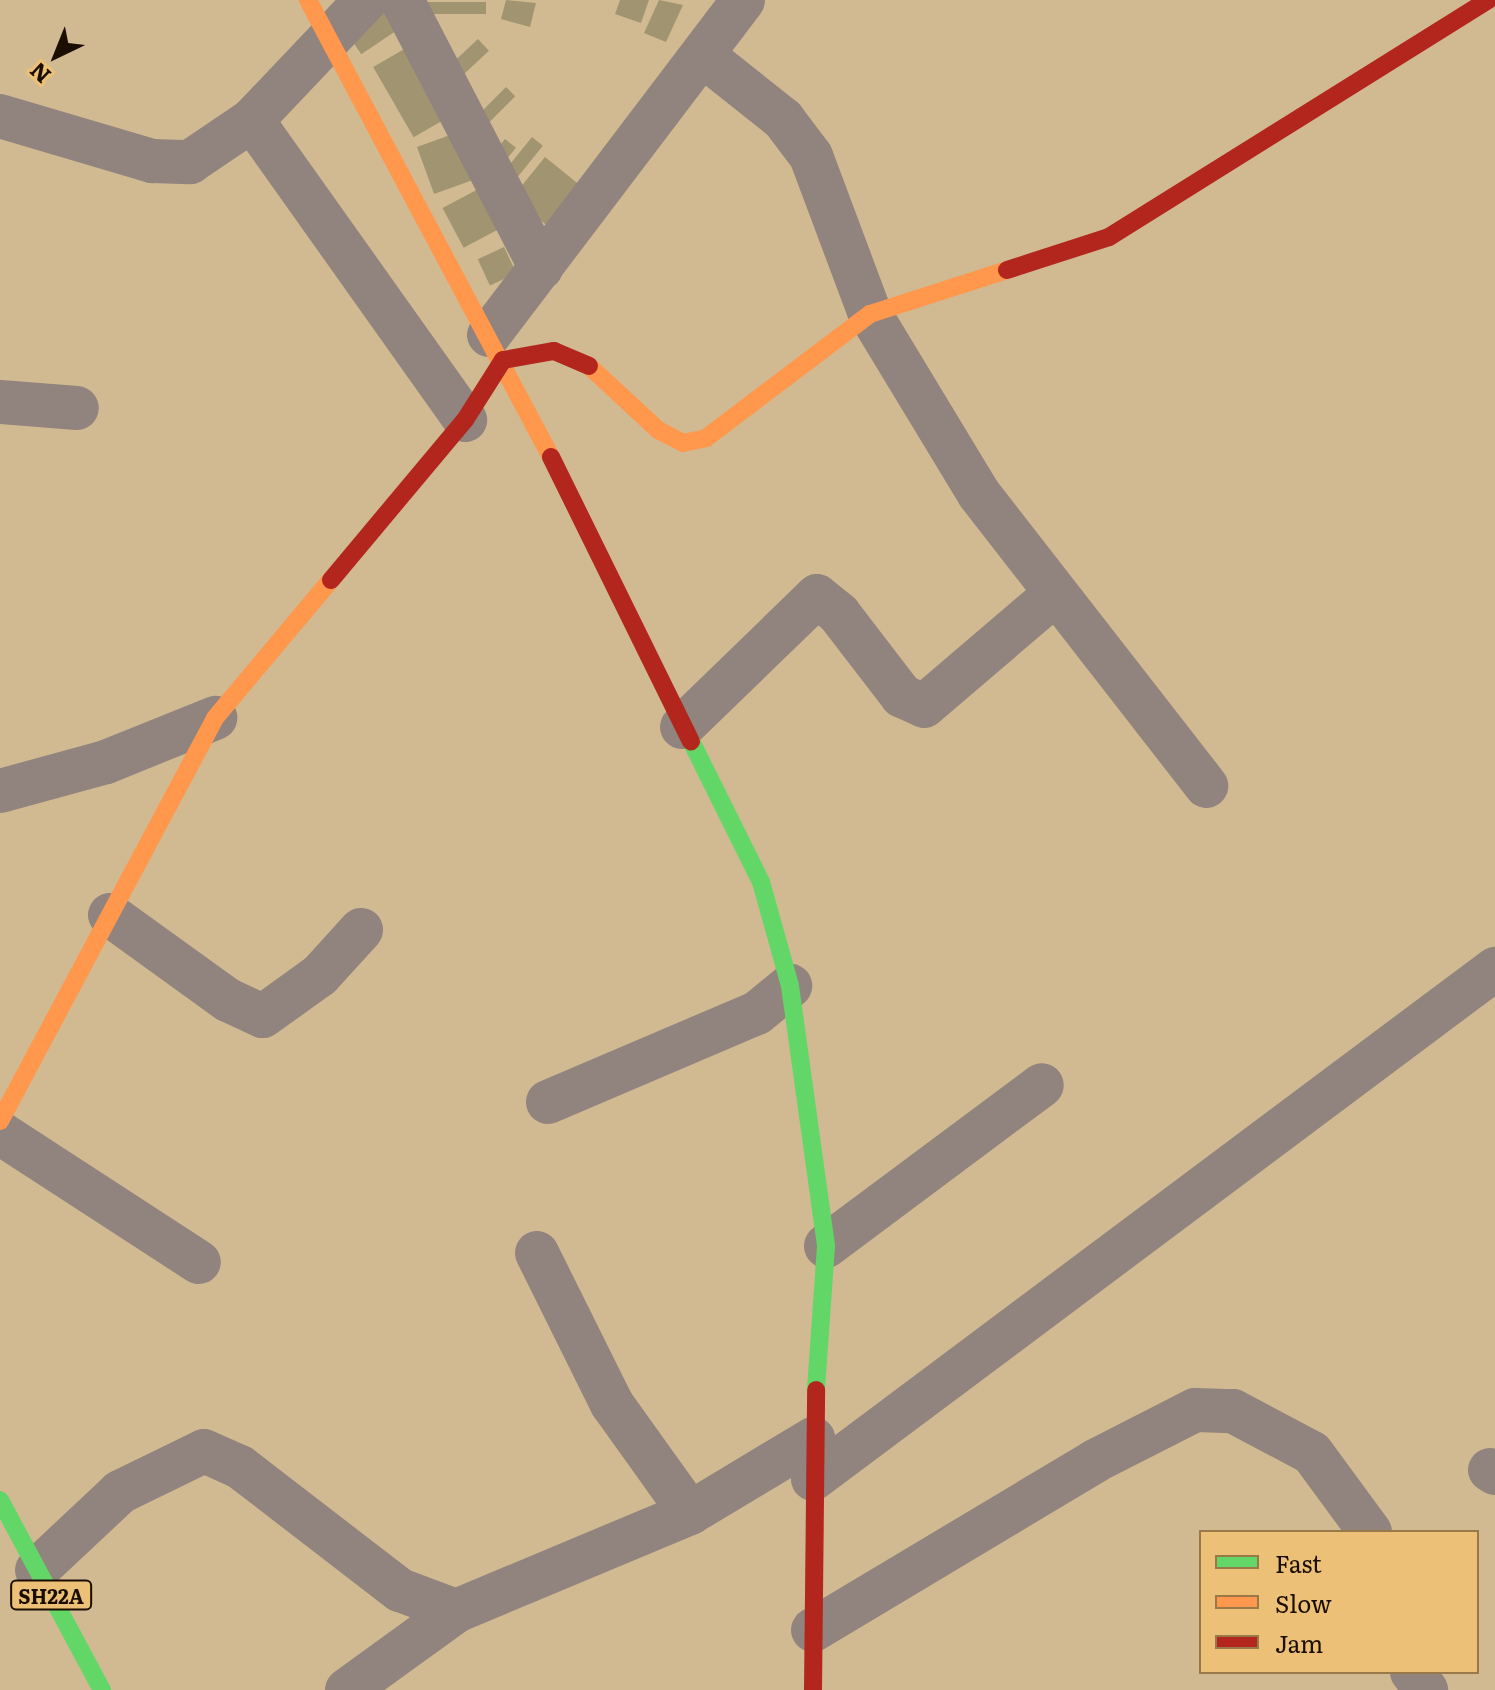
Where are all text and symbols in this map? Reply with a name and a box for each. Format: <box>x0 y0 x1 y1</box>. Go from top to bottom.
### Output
north arrow <box>16 16 96 96</box>
text: N <box>21 56 57 92</box>
legend <box>1199 1530 1479 1674</box>
text: Fast <box>1275 1545 1322 1580</box>
road number: SH22A <box>9 1579 93 1611</box>
text: Slow <box>1275 1585 1332 1620</box>
text: Jam <box>1275 1625 1323 1660</box>

